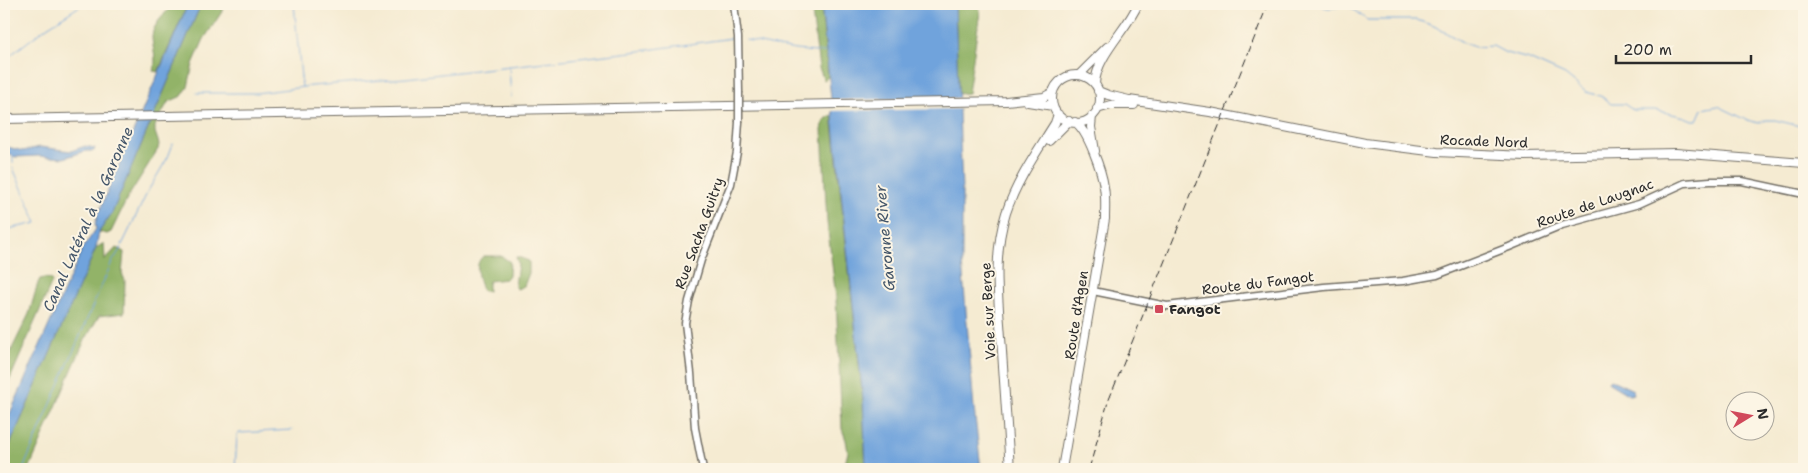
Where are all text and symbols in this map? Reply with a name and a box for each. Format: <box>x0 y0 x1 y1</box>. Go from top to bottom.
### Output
scale bar <box>1616 32 1750 64</box>
text: 200 m <box>1623 40 1672 60</box>
water label: Canal Latéral à la Garonne <box>38 123 138 315</box>
street label: Rocade Nord <box>1440 130 1529 152</box>
street label: Rue Sacha Guitry <box>670 175 728 291</box>
street label: Route de Laugnac <box>1534 175 1656 231</box>
water label: Garonne River <box>870 183 900 292</box>
street label: Voie sur Berge <box>976 262 1000 360</box>
street label: Route du Fangot <box>1201 267 1315 299</box>
street label: Route d'Agen <box>1060 269 1092 361</box>
place label: Fangot <box>1169 300 1221 318</box>
marker: Fangot <box>1153 303 1165 315</box>
north arrow <box>1726 390 1776 440</box>
text: N <box>1753 407 1773 421</box>

